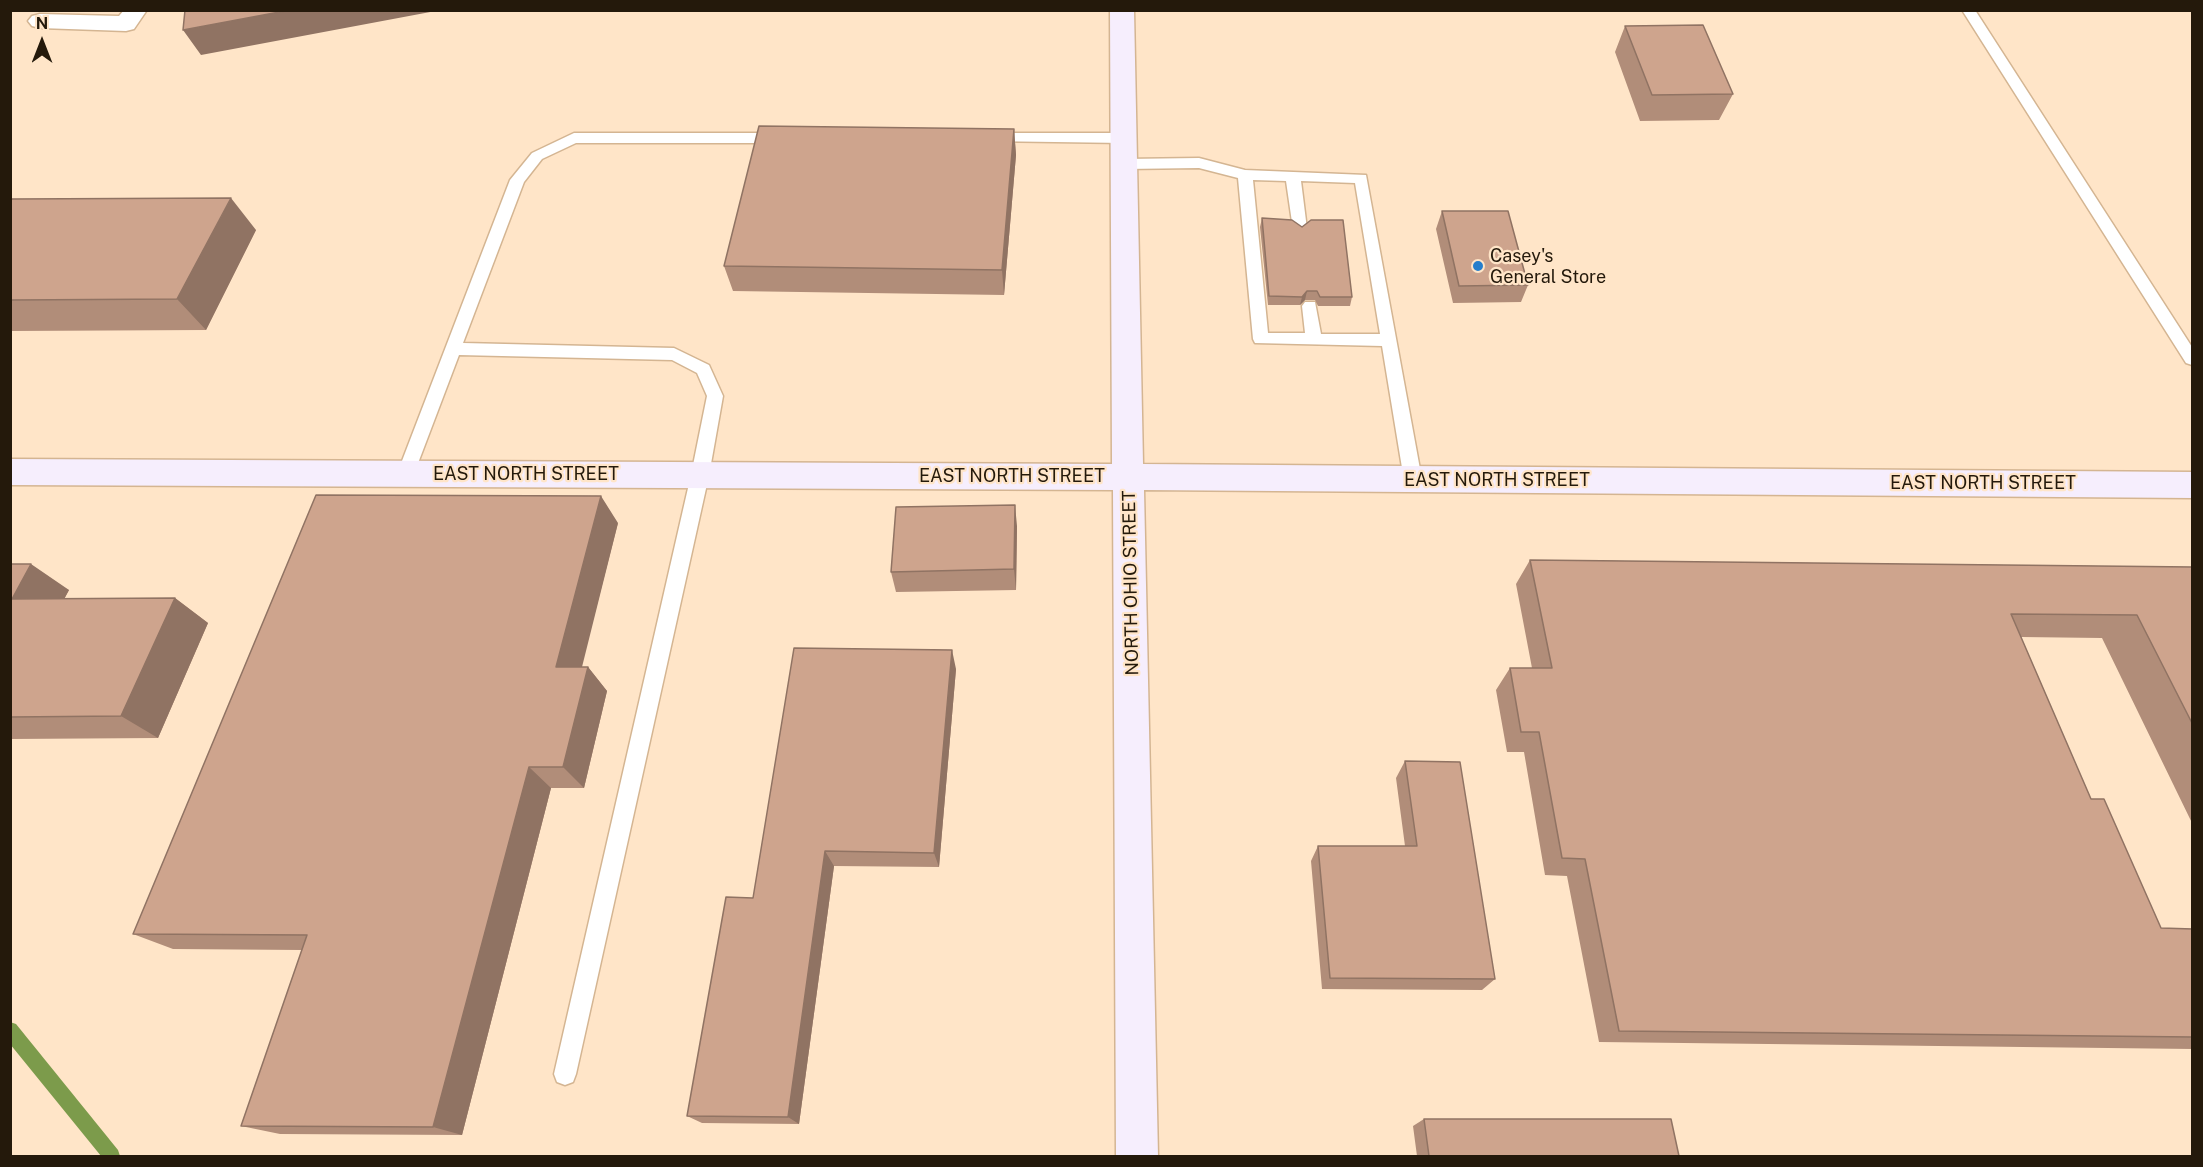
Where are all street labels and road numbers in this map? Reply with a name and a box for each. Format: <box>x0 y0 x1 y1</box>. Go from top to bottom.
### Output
street label: EAST NORTH STREET <box>433 463 619 485</box>
street label: EAST NORTH STREET <box>919 465 1105 487</box>
street label: EAST NORTH STREET <box>1404 469 1590 491</box>
street label: EAST NORTH STREET <box>1890 472 2076 494</box>
street label: NORTH OHIO STREET <box>1119 490 1143 676</box>

